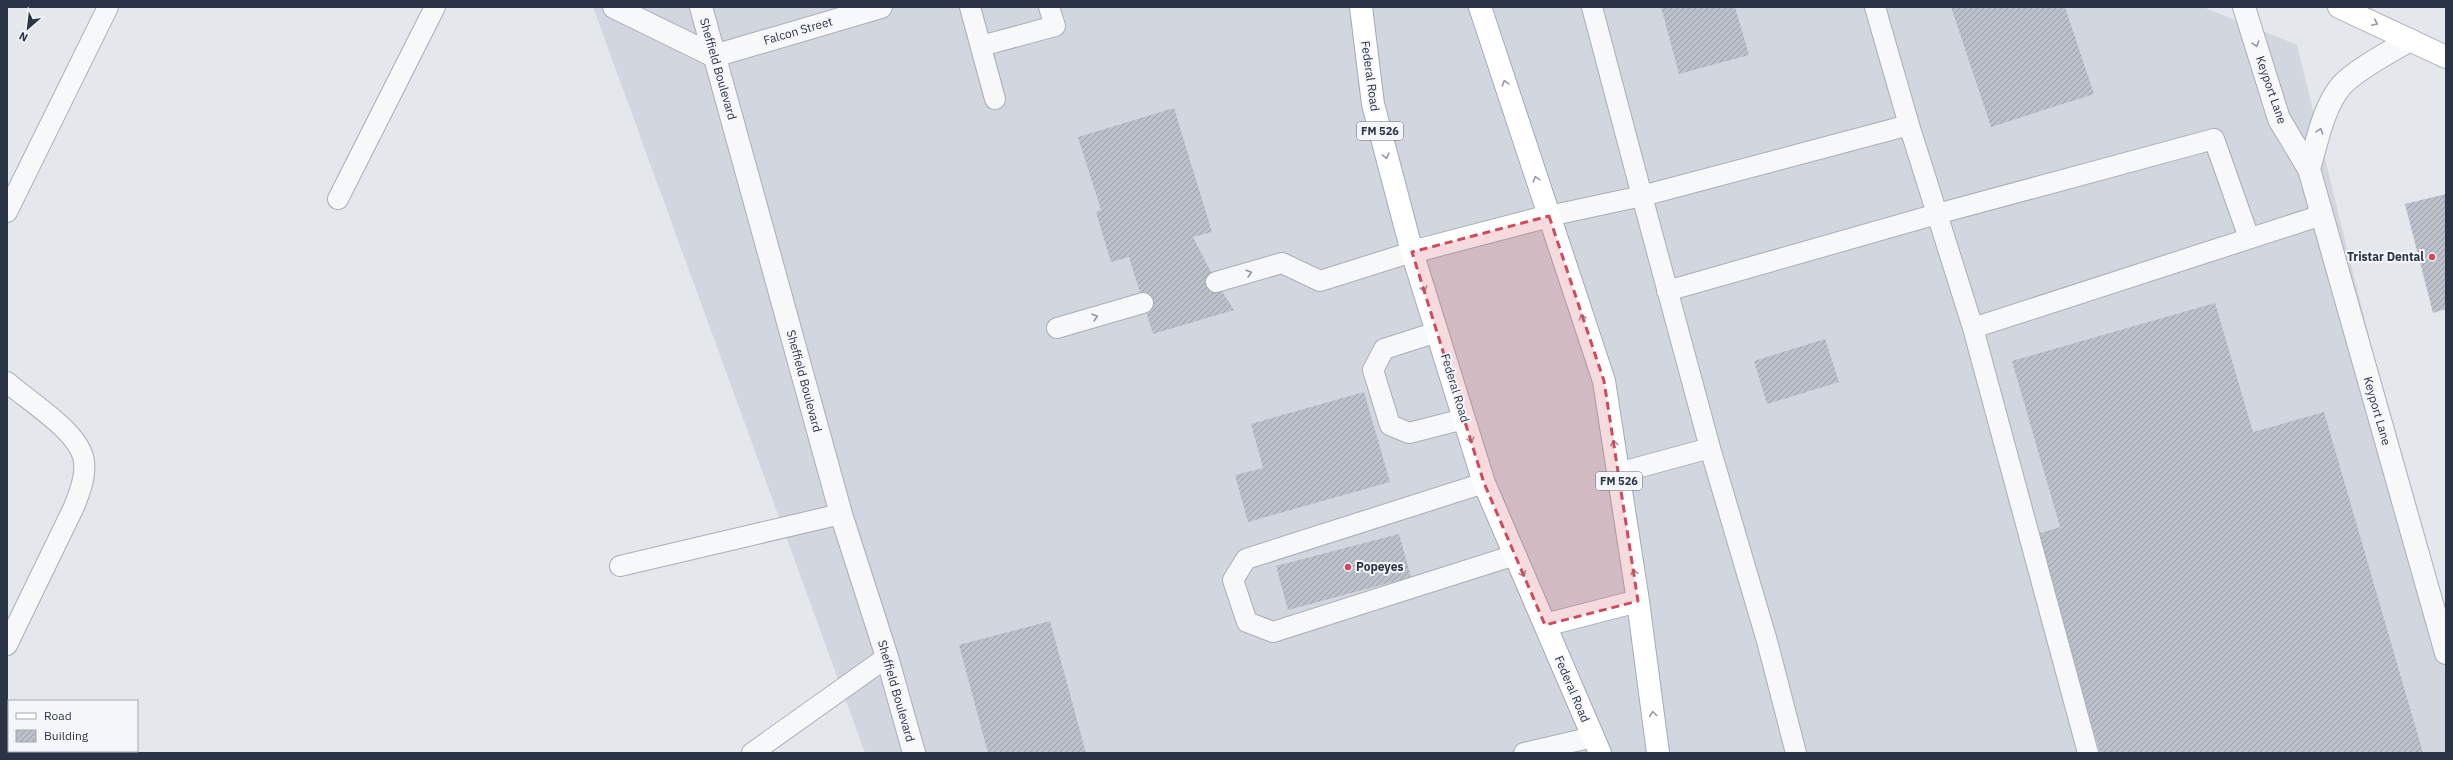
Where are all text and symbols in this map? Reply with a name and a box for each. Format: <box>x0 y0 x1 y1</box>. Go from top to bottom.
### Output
north arrow <box>8 8 48 48</box>
street label: Falcon Street <box>762 14 834 48</box>
street label: Sheffield Boulevard <box>697 16 740 122</box>
one-way arrow <box>2371 19 2378 27</box>
text: N <box>16 29 30 45</box>
street label: Federal Road <box>1358 40 1383 112</box>
one-way arrow <box>2251 41 2259 48</box>
street label: Keyport Lane <box>2253 54 2290 126</box>
one-way arrow <box>1501 80 1510 87</box>
road number: FM 526 <box>1357 122 1403 140</box>
one-way arrow <box>2315 128 2324 135</box>
one-way arrow <box>1382 152 1390 159</box>
one-way arrow <box>1533 176 1541 183</box>
place label: Tristar Dental <box>2347 249 2424 264</box>
marker: Tristar Dental <box>2427 252 2437 262</box>
one-way arrow <box>1245 269 1252 278</box>
one-way arrow <box>1419 286 1428 293</box>
one-way arrow <box>1091 313 1098 322</box>
one-way arrow <box>1579 314 1587 321</box>
street label: Sheffield Boulevard <box>784 328 825 434</box>
street label: Federal Road <box>1438 352 1473 424</box>
street label: Keyport Lane <box>2361 375 2395 447</box>
one-way arrow <box>1466 436 1475 443</box>
one-way arrow <box>1610 440 1618 446</box>
road number: FM 526 <box>1596 472 1642 490</box>
place label: Popeyes <box>1356 559 1403 574</box>
marker: Popeyes <box>1343 562 1353 572</box>
one-way arrow <box>1630 569 1639 575</box>
one-way arrow <box>1518 570 1526 578</box>
street label: Sheffield Boulevard <box>875 638 918 744</box>
street label: Federal Road <box>1552 653 1593 724</box>
legend <box>8 700 138 752</box>
text: Road <box>44 708 72 723</box>
one-way arrow <box>1649 711 1658 717</box>
text: Building <box>44 728 89 743</box>

